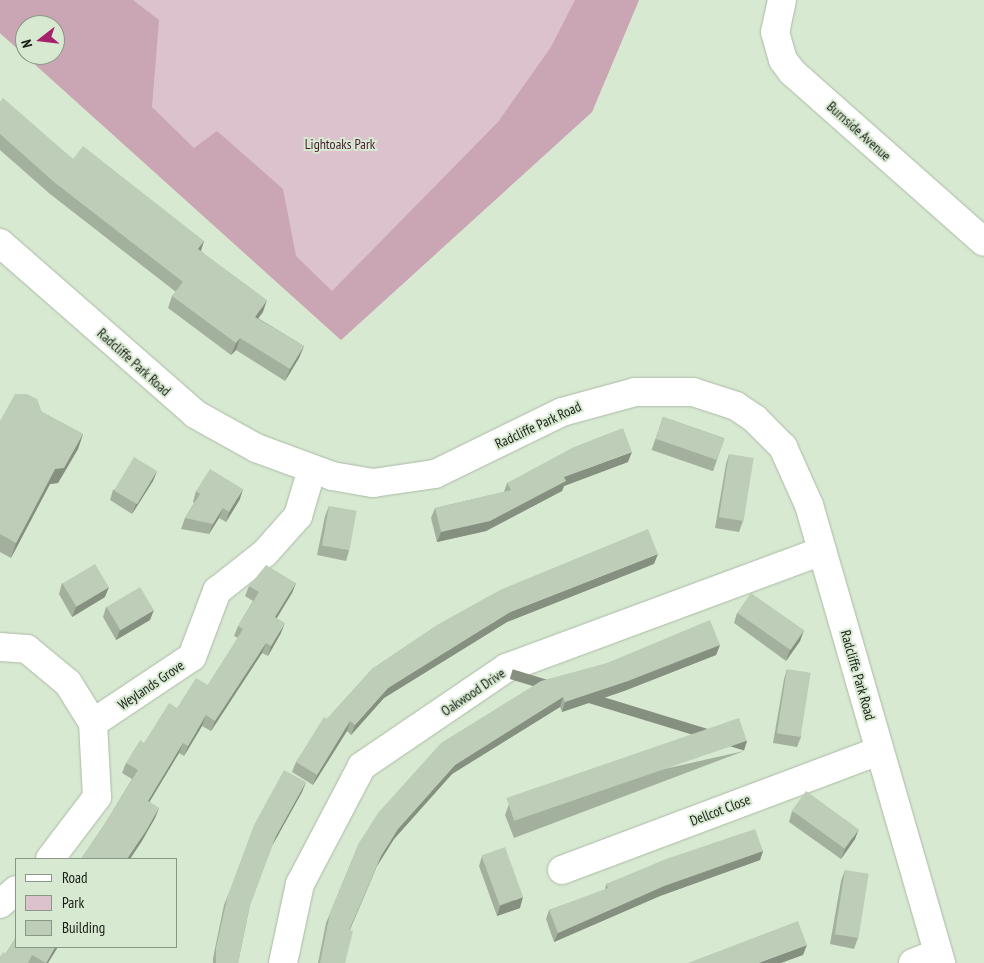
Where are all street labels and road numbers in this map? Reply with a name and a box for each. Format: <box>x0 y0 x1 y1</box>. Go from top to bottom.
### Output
street label: Burnside Avenue <box>823 98 895 164</box>
street label: Radcliffe Park Road <box>94 325 174 399</box>
street label: Radcliffe Park Road <box>492 398 584 452</box>
street label: Radcliffe Park Road <box>837 628 879 722</box>
street label: Weylands Grove <box>115 657 187 713</box>
street label: Oakwood Drive <box>438 665 508 719</box>
street label: Dellcot Close <box>687 791 753 829</box>

